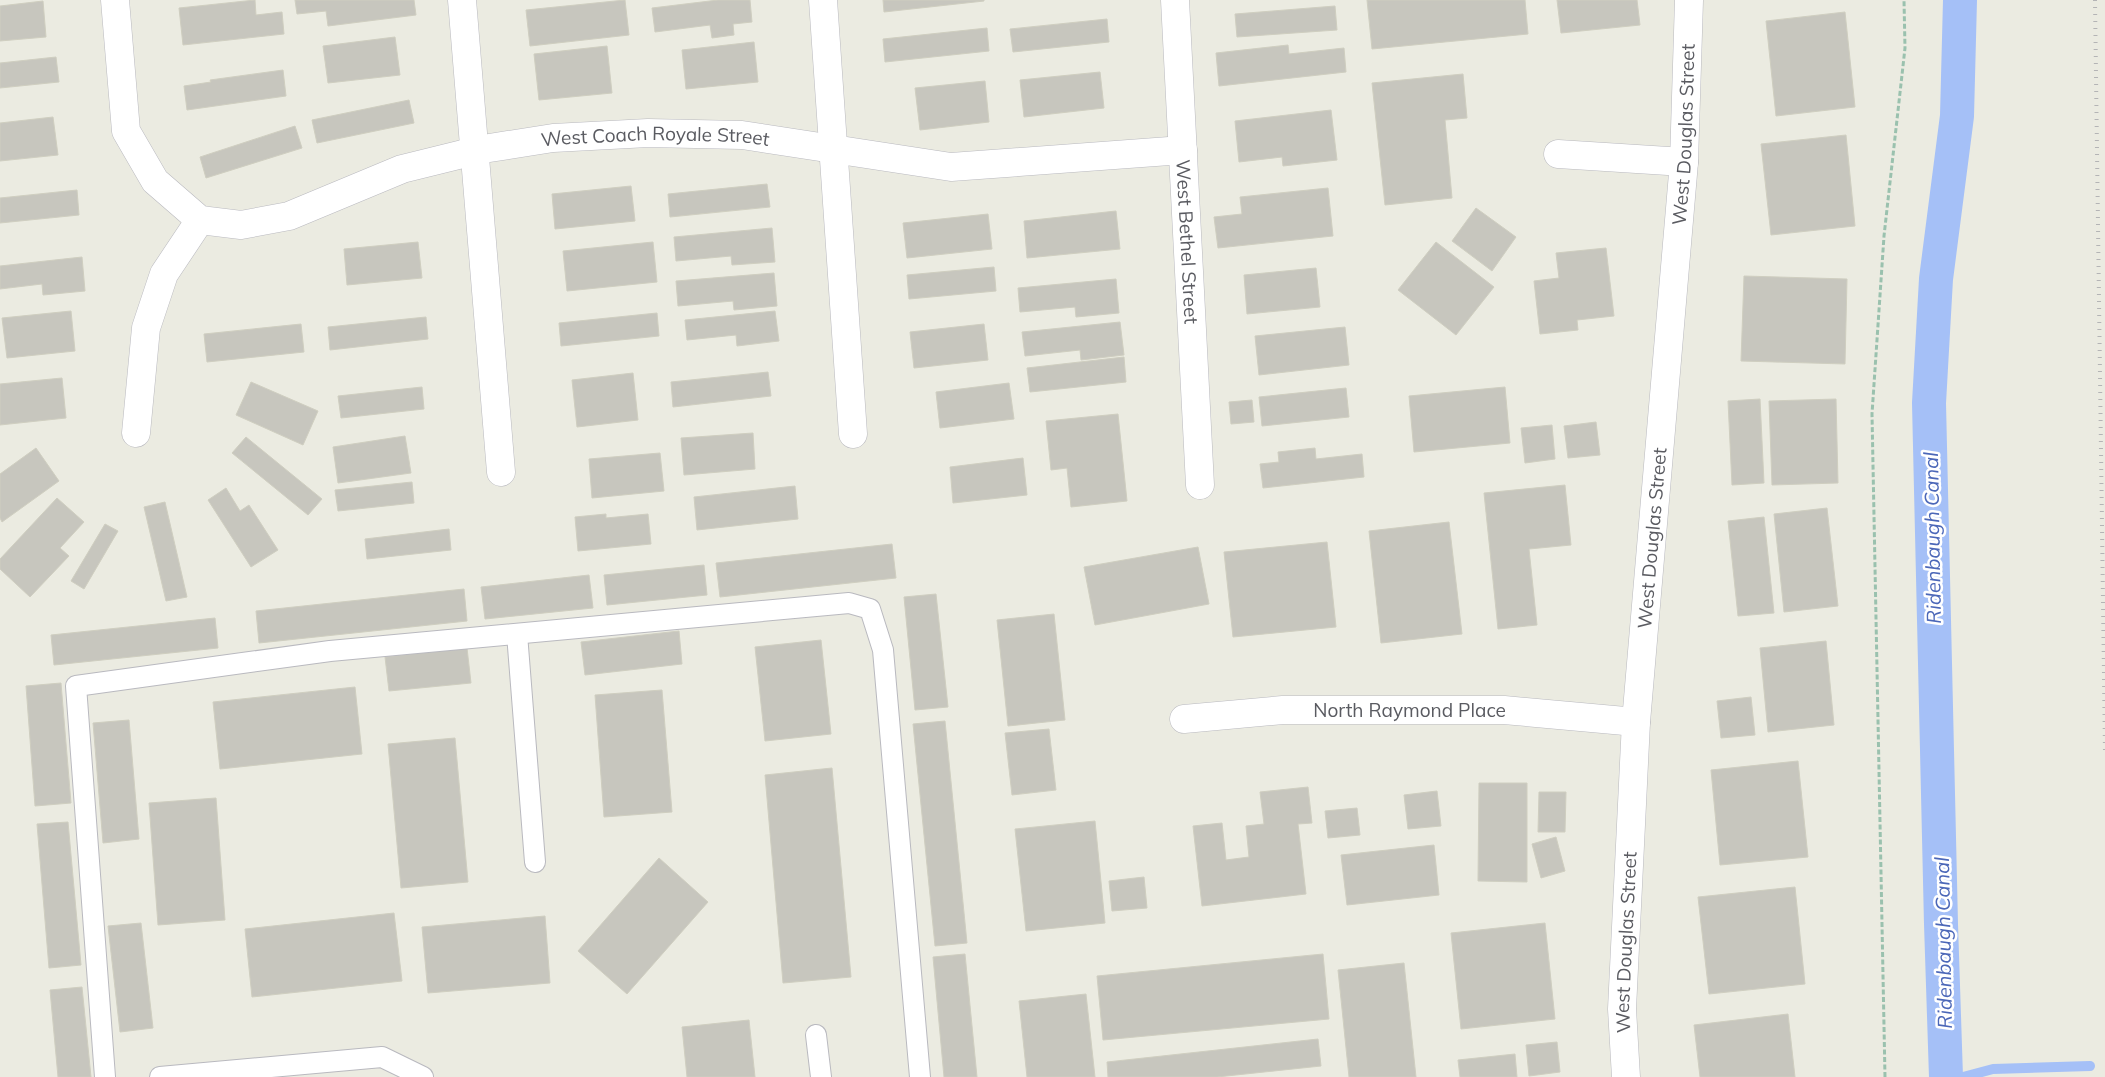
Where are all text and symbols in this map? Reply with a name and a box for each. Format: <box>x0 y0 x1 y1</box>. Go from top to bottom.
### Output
street label: West Douglas Street <box>1667 43 1700 226</box>
street label: West Coach Royale Street <box>539 121 771 152</box>
street label: West Bethel Street <box>1171 159 1204 325</box>
street label: West Douglas Street <box>1632 446 1672 630</box>
water label: Ridenbaugh Canal <box>1918 452 1946 624</box>
street label: North Raymond Place <box>1313 698 1506 722</box>
street label: West Douglas Street <box>1610 850 1642 1034</box>
water label: Ridenbaugh Canal <box>1929 857 1957 1029</box>

